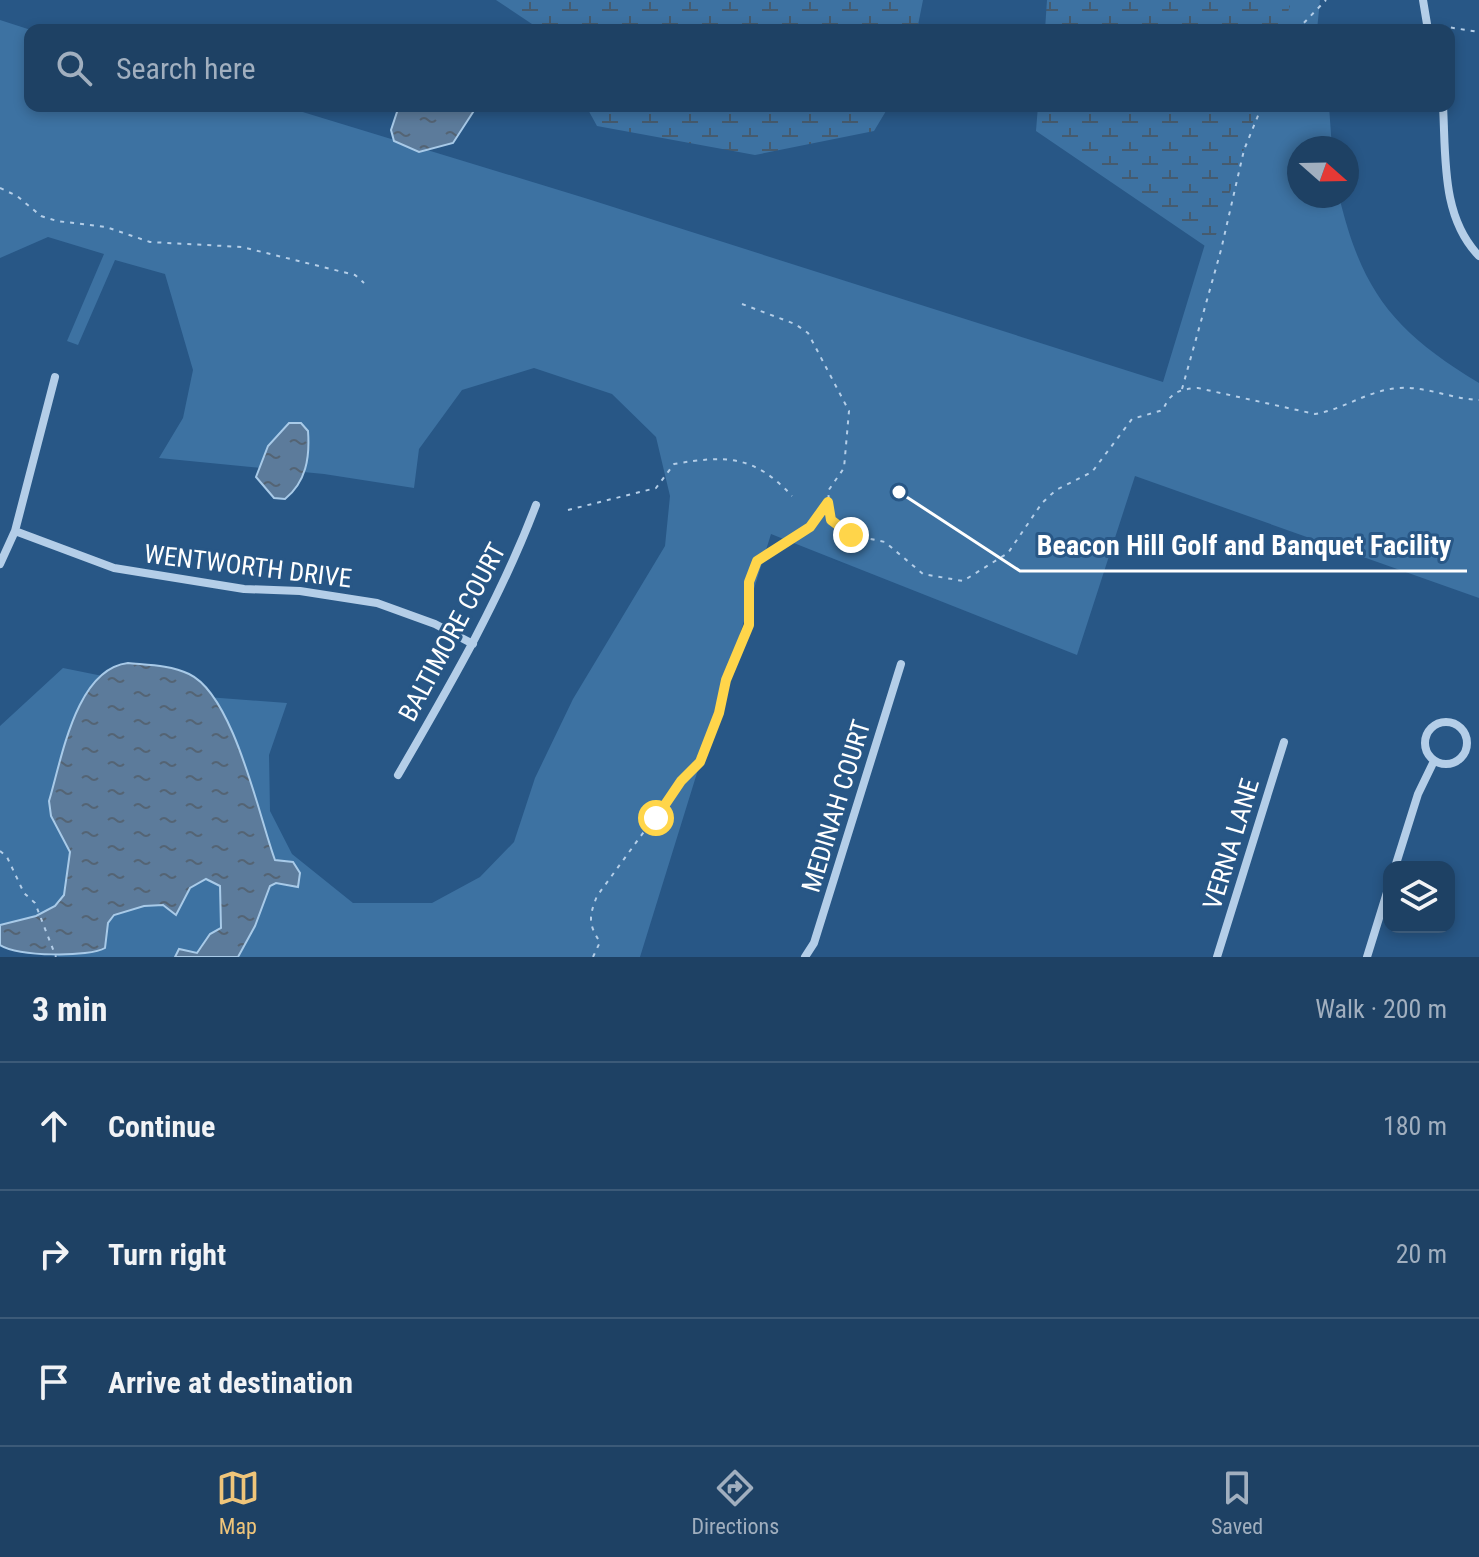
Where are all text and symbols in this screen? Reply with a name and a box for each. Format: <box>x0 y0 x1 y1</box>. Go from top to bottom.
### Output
search box <box>24 24 1455 112</box>
icon: search <box>52 46 96 90</box>
text: Search here <box>116 51 256 86</box>
north arrow <box>1287 136 1359 208</box>
route end <box>833 517 869 553</box>
callout: Beacon Hill Golf and Banquet Facility <box>1020 519 1467 571</box>
text: Beacon Hill Golf and Banquet Facility <box>1037 529 1452 562</box>
street label: WENTWORTH DRIVE <box>143 538 353 594</box>
street label: BALTIMORE COURT <box>392 538 512 726</box>
street label: MEDINAH COURT <box>796 716 876 896</box>
street label: VERNA LANE <box>1197 775 1265 913</box>
route start <box>638 800 674 836</box>
map controls <box>1383 861 1455 933</box>
button: layers <box>1383 861 1455 933</box>
text: 3 min <box>32 989 108 1029</box>
text: Walk · 200 m <box>1315 994 1447 1024</box>
icon: ahead <box>32 1104 76 1148</box>
text: Continue <box>108 1109 215 1144</box>
text: 180 m <box>1383 1111 1447 1141</box>
icon: right <box>32 1232 76 1276</box>
text: Turn right <box>108 1237 226 1272</box>
text: 20 m <box>1396 1239 1447 1269</box>
icon: arrive <box>32 1360 76 1404</box>
text: Arrive at destination <box>108 1365 353 1400</box>
tab: Map <box>216 1466 260 1539</box>
tab: Directions <box>691 1466 779 1539</box>
tab: Saved <box>1211 1466 1263 1539</box>

